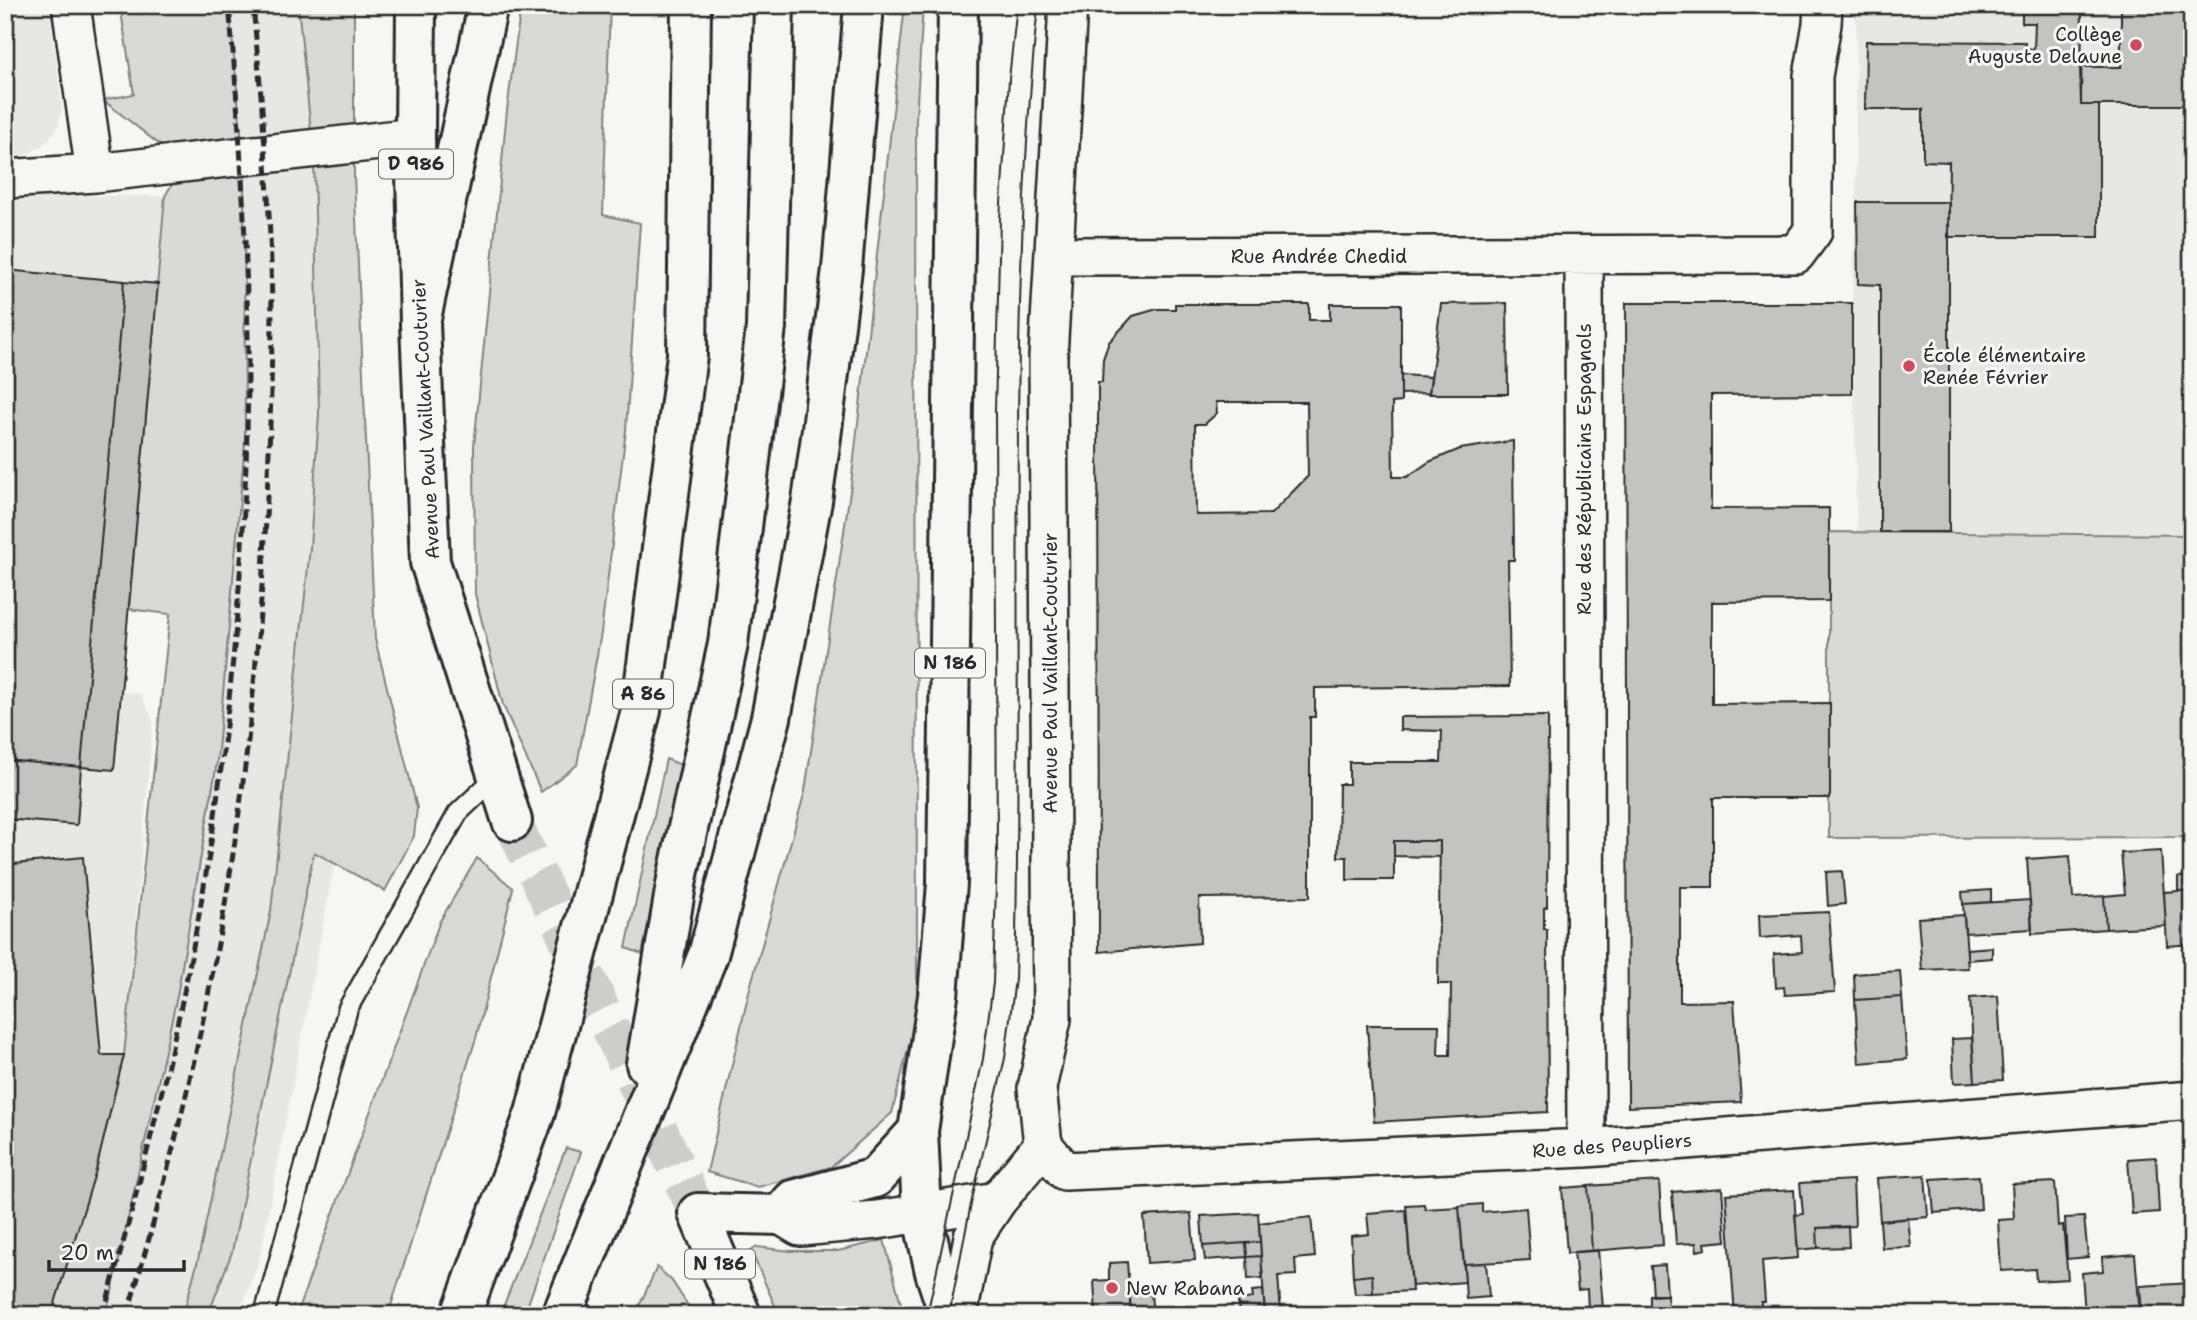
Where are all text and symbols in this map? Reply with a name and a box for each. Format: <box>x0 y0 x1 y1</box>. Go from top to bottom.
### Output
place label: Collège Auguste Delaune <box>1968 22 2122 69</box>
marker: Collège Auguste Delaune <box>2128 37 2144 53</box>
road number: D 986 <box>379 149 453 178</box>
street label: Rue Andrée Chedid <box>1231 244 1407 269</box>
street label: Avenue Paul Vaillant-Couturier <box>406 278 445 560</box>
street label: Rue des Républicains Espagnols <box>1572 323 1597 615</box>
place label: École élémentaire Renée Février <box>1923 342 2086 390</box>
marker: École élémentaire Renée Février <box>1901 358 1917 374</box>
street label: Avenue Paul Vaillant-Couturier <box>1038 532 1063 814</box>
road number: N 186 <box>915 648 985 678</box>
road number: A 86 <box>613 680 673 708</box>
street label: Rue des Peupliers <box>1531 1127 1693 1164</box>
scale bar <box>49 1229 184 1273</box>
text: 20 m <box>60 1239 114 1267</box>
road number: N 186 <box>685 1250 755 1279</box>
place label: New Rabana <box>1126 1276 1245 1301</box>
marker: New Rabana <box>1104 1280 1120 1296</box>

